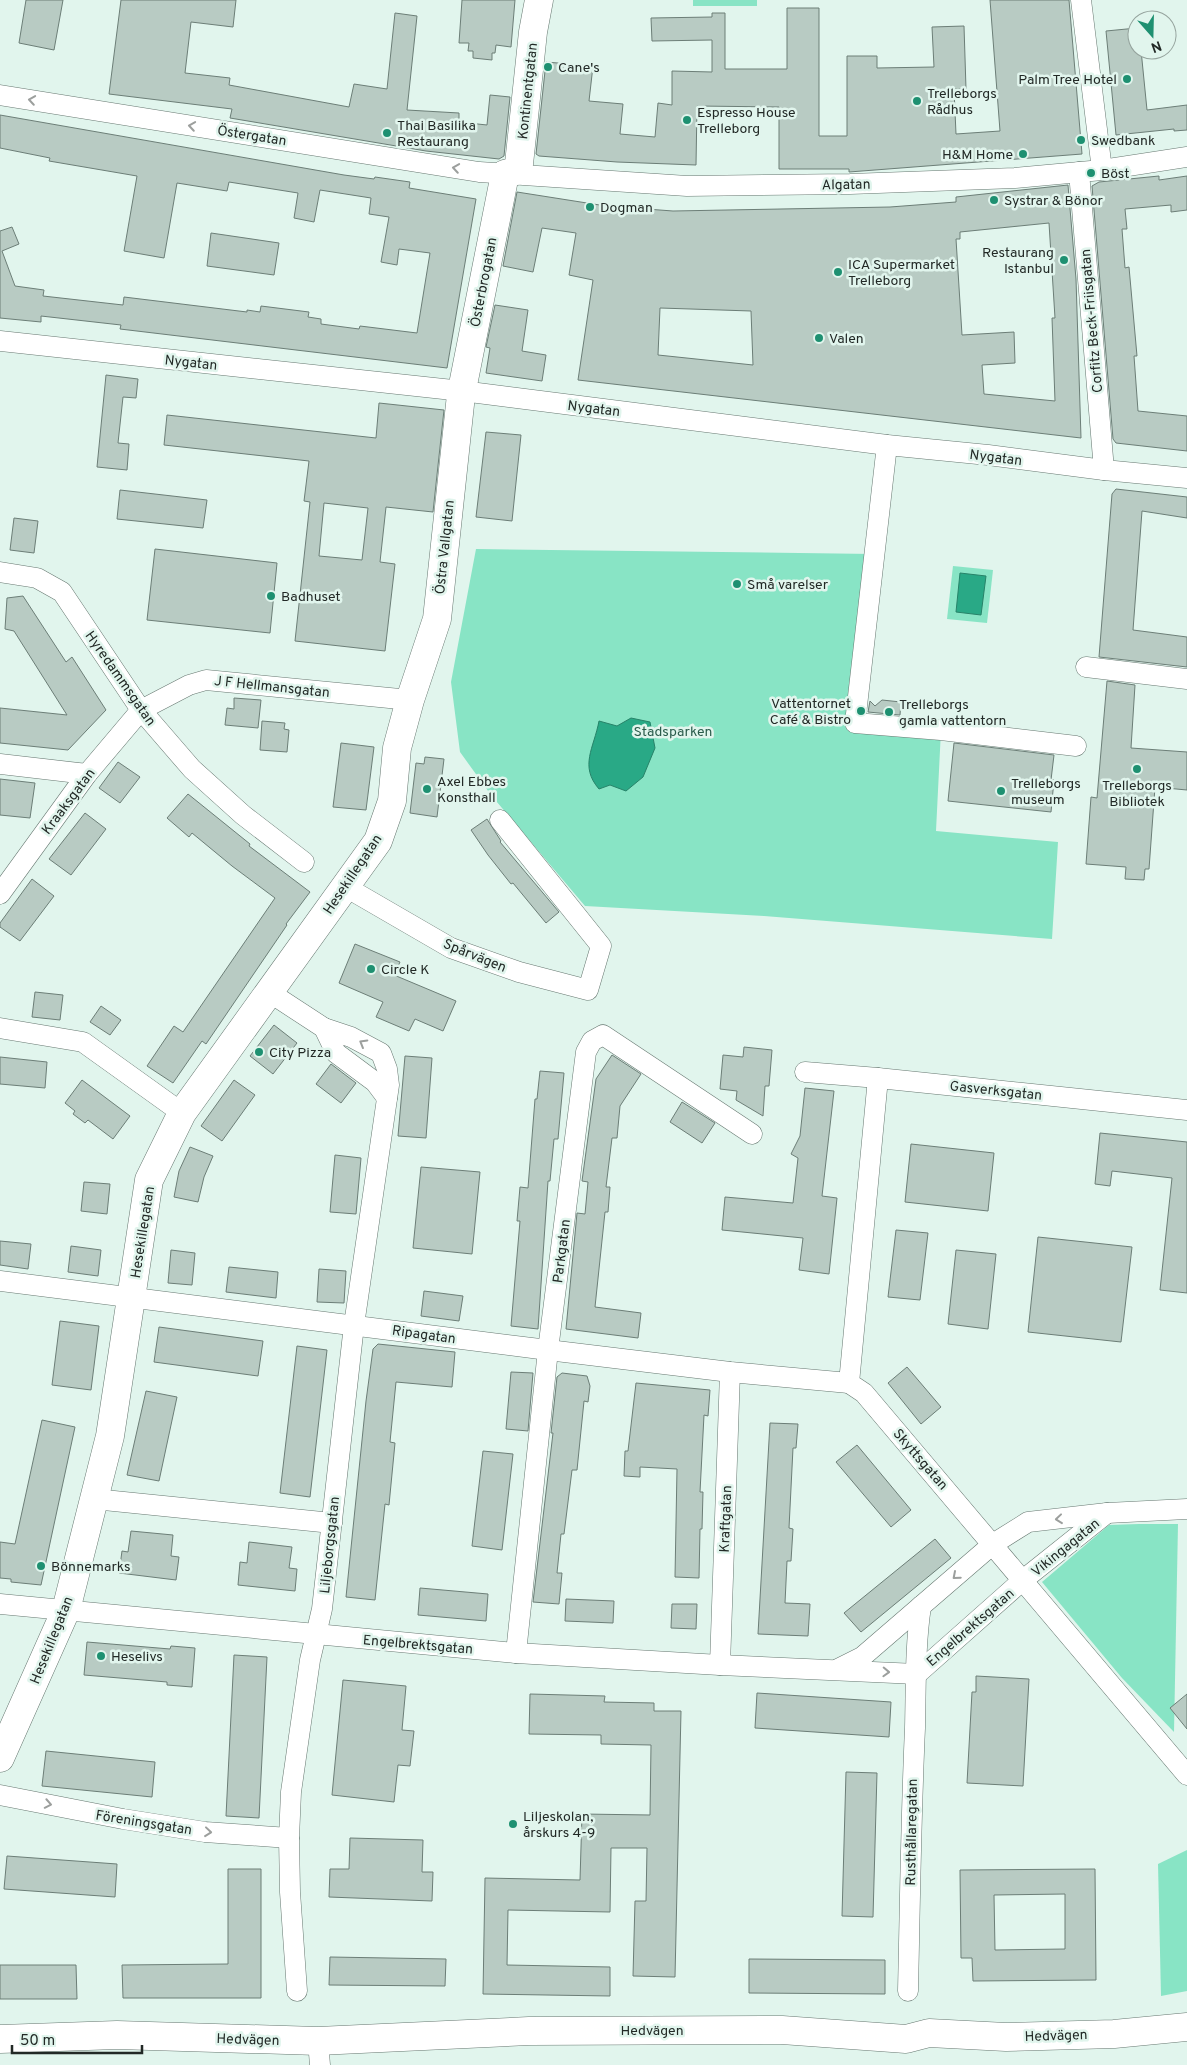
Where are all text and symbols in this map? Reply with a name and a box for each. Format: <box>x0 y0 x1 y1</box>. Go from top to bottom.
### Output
north arrow <box>1127 10 1177 60</box>
text: N <box>1148 36 1164 56</box>
street label: Kontinentgatan <box>515 42 542 140</box>
place label: Cane's <box>558 60 600 77</box>
marker: Cane's <box>542 61 554 73</box>
place label: Palm Tree Hotel <box>1018 72 1117 89</box>
marker: Palm Tree Hotel <box>1121 73 1133 85</box>
place label: Trelleborgs Rådhus <box>927 86 997 119</box>
marker: Trelleborgs Rådhus <box>911 95 923 107</box>
one-way arrow <box>27 96 36 106</box>
place label: Espresso House Trelleborg <box>697 105 796 138</box>
marker: Espresso House Trelleborg <box>681 114 693 126</box>
place label: Thai Basilika Restaurang <box>397 118 476 151</box>
one-way arrow <box>188 121 196 132</box>
street label: Östergatan <box>216 122 288 150</box>
marker: Thai Basilika Restaurang <box>381 127 393 139</box>
place label: Swedbank <box>1091 133 1155 150</box>
marker: Swedbank <box>1075 134 1087 146</box>
place label: H&M Home <box>942 147 1013 164</box>
marker: H&M Home <box>1017 148 1029 160</box>
one-way arrow <box>452 163 460 174</box>
place label: Böst <box>1101 166 1130 183</box>
marker: Böst <box>1085 167 1097 179</box>
street label: Algatan <box>821 177 871 194</box>
place label: Systrar & Bönor <box>1004 193 1104 210</box>
marker: Systrar & Bönor <box>988 194 1000 206</box>
place label: Dogman <box>600 200 653 217</box>
marker: Dogman <box>584 201 596 213</box>
street label: Österbrogatan <box>466 236 502 329</box>
place label: Restaurang Istanbul <box>982 245 1054 278</box>
street label: Corfitz Beck-Friisgatan <box>1078 248 1107 393</box>
marker: Restaurang Istanbul <box>1058 254 1070 266</box>
place label: ICA Supermarket Trelleborg <box>848 257 955 290</box>
marker: ICA Supermarket Trelleborg <box>832 266 844 278</box>
place label: Valen <box>829 331 864 348</box>
marker: Valen <box>813 332 825 344</box>
street label: Nygatan <box>164 352 218 375</box>
street label: Nygatan <box>566 398 621 421</box>
street label: Nygatan <box>968 447 1023 470</box>
street label: Östra Vallgatan <box>431 499 459 595</box>
place label: Små varelser <box>747 577 829 594</box>
marker: Små varelser <box>731 578 743 590</box>
place label: Badhuset <box>281 589 341 606</box>
marker: Badhuset <box>265 590 277 602</box>
street label: Hyredammsgatan <box>81 628 159 729</box>
street label: J F Hellmansgatan <box>213 673 331 702</box>
place label: Vattentornet Café & Bistro <box>770 696 851 729</box>
place label: Trelleborgs gamla vattentorn <box>899 697 1006 730</box>
marker: Vattentornet Café & Bistro <box>855 705 867 717</box>
marker: Trelleborgs gamla vattentorn <box>883 706 895 718</box>
park label: Stadsparken <box>633 724 713 741</box>
marker: Trelleborgs Bibliotek <box>1131 763 1143 775</box>
street label: Kraaksgatan <box>39 765 100 838</box>
place label: Axel Ebbes Konsthall <box>437 774 506 807</box>
place label: Trelleborgs museum <box>1011 776 1081 809</box>
place label: Trelleborgs Bibliotek <box>1102 778 1172 811</box>
marker: Axel Ebbes Konsthall <box>421 783 433 795</box>
marker: Trelleborgs museum <box>995 785 1007 797</box>
street label: Hesekillegatan <box>320 832 386 918</box>
street label: Spårvägen <box>440 936 509 977</box>
place label: Circle K <box>381 962 429 979</box>
marker: Circle K <box>365 963 377 975</box>
one-way arrow <box>360 1040 369 1050</box>
place label: City Pizza <box>269 1045 331 1062</box>
marker: City Pizza <box>253 1046 265 1058</box>
street label: Gasverksgatan <box>949 1078 1043 1105</box>
street label: Hesekillegatan <box>128 1185 159 1279</box>
street label: Parkgatan <box>550 1218 575 1284</box>
street label: Ripagatan <box>391 1323 457 1348</box>
street label: Skyttsgatan <box>889 1426 951 1494</box>
street label: Kraftgatan <box>717 1485 736 1553</box>
street label: Liljeborgsgatan <box>317 1496 344 1595</box>
one-way arrow <box>1054 1513 1062 1524</box>
street label: Vikingagatan <box>1028 1515 1104 1581</box>
place label: Bönnemarks <box>51 1559 131 1576</box>
marker: Bönnemarks <box>35 1560 47 1572</box>
one-way arrow <box>953 1570 962 1578</box>
street label: Engelbrektsgatan <box>924 1585 1018 1671</box>
street label: Hesekillegatan <box>27 1594 78 1687</box>
street label: Engelbrektsgatan <box>362 1632 474 1659</box>
place label: Heselivs <box>111 1649 163 1666</box>
marker: Heselivs <box>95 1650 107 1662</box>
one-way arrow <box>882 1667 890 1678</box>
street label: Rusthållaregatan <box>903 1778 922 1886</box>
one-way arrow <box>43 1799 52 1809</box>
street label: Föreningsgatan <box>94 1807 193 1840</box>
place label: Liljeskolan, årskurs 4-9 <box>523 1809 595 1842</box>
marker: Liljeskolan, årskurs 4-9 <box>507 1818 519 1830</box>
one-way arrow <box>204 1826 212 1837</box>
scale bar <box>12 2022 142 2054</box>
street label: Hedvägen <box>620 2023 684 2040</box>
street label: Hedvägen <box>1024 2027 1088 2046</box>
street label: Hedvägen <box>216 2031 280 2050</box>
text: 50 m <box>20 2032 55 2051</box>

